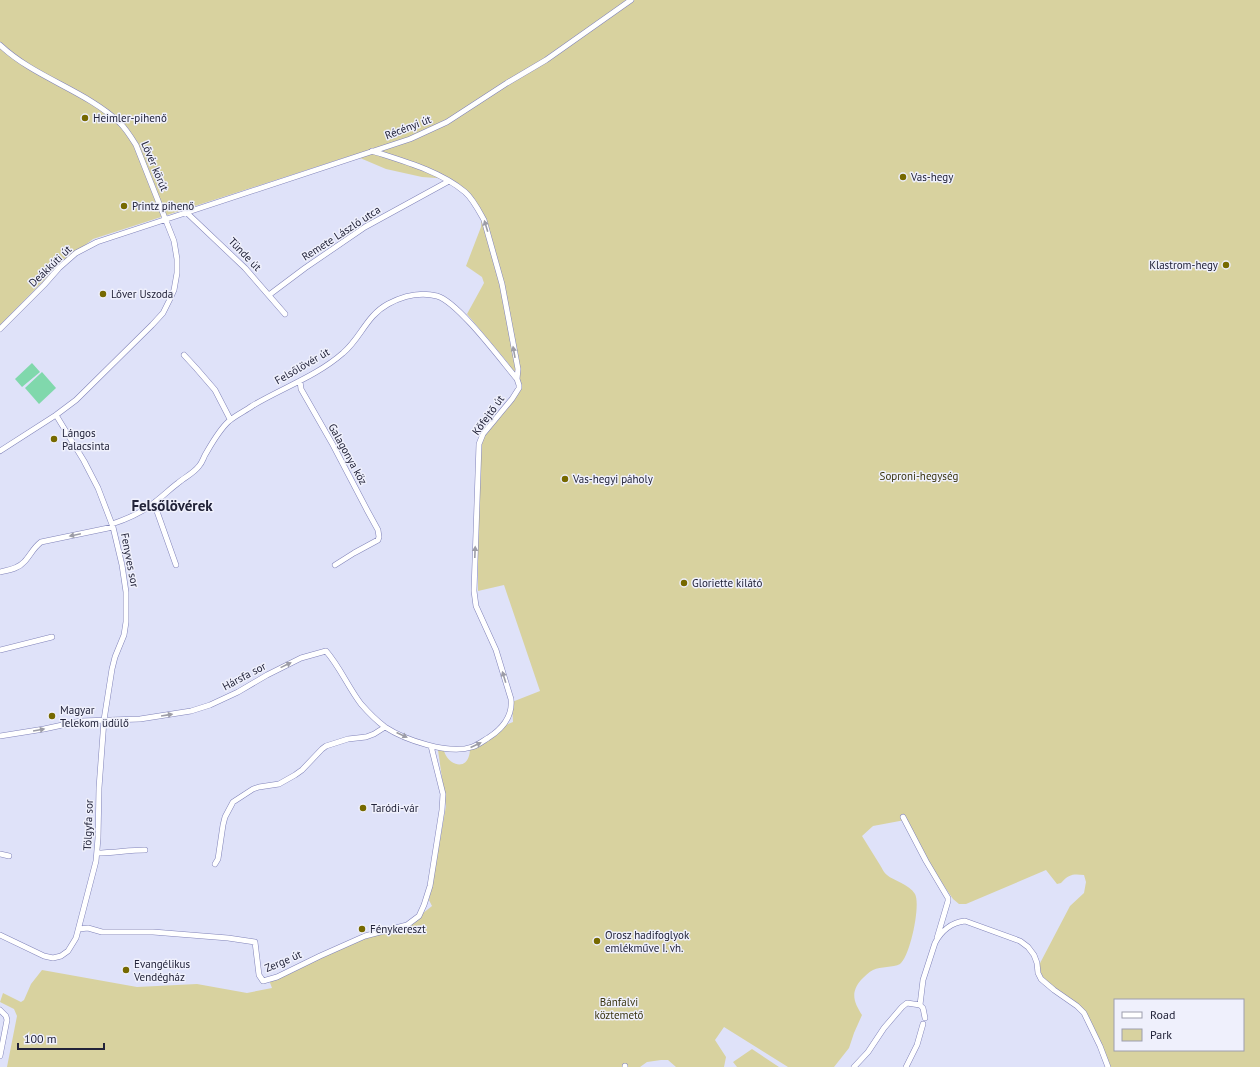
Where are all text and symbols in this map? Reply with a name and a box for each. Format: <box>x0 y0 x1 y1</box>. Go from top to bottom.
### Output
place label: Heimler-pihenő <box>93 111 167 125</box>
street label: Récényi út <box>383 112 433 142</box>
marker: Heimler-pihenő <box>80 113 90 123</box>
street label: Lővér körút <box>138 139 172 193</box>
place label: Vas-hegy <box>910 170 954 184</box>
marker: Vas-hegy <box>898 172 908 182</box>
place label: Printz pihenő <box>132 199 194 213</box>
marker: Printz pihenő <box>119 201 129 211</box>
street label: Remete László utca <box>299 202 383 264</box>
one-way arrow <box>483 219 489 231</box>
street label: Tünde út <box>226 234 265 274</box>
street label: Deákkúti út <box>26 242 74 290</box>
place label: Klastrom-hegy <box>1149 258 1219 272</box>
marker: Klastrom-hegy <box>1221 260 1231 270</box>
place label: Lőver Uszoda <box>111 287 173 301</box>
marker: Lőver Uszoda <box>98 289 108 299</box>
street label: Felsőlövér út <box>272 345 332 387</box>
one-way arrow <box>511 346 517 359</box>
street label: Kőfejtő út <box>469 392 507 438</box>
street label: Galagonya köz <box>325 421 371 487</box>
place label: Lángos Palacsinta <box>62 426 110 453</box>
marker: Lángos Palacsinta <box>49 434 59 444</box>
park label: Soproni-hegység <box>880 469 958 483</box>
place label: Vas-hegyi páholy <box>572 472 654 486</box>
marker: Vas-hegyi páholy <box>560 474 570 484</box>
district label: Felsőlövérek <box>131 496 213 515</box>
one-way arrow <box>69 532 81 538</box>
street label: Fenyves sor <box>118 532 142 589</box>
one-way arrow <box>472 545 478 558</box>
place label: Gloriette kilátó <box>692 576 762 590</box>
marker: Gloriette kilátó <box>679 578 689 588</box>
street label: Hársfa sor <box>220 659 268 693</box>
one-way arrow <box>280 662 292 668</box>
one-way arrow <box>501 670 507 682</box>
place label: Magyar Telekom üdülő <box>60 703 129 730</box>
marker: Magyar Telekom üdülő <box>47 711 57 721</box>
one-way arrow <box>161 712 173 718</box>
one-way arrow <box>32 727 45 733</box>
one-way arrow <box>396 732 408 738</box>
one-way arrow <box>470 742 482 748</box>
street label: Tölgyfa sor <box>80 799 96 851</box>
place label: Taródi-vár <box>371 801 419 815</box>
marker: Taródi-vár <box>358 803 368 813</box>
place label: Fénykereszt <box>370 922 426 936</box>
marker: Fénykereszt <box>357 924 367 934</box>
place label: Orosz hadifoglyok emlékműve I. vh. <box>605 928 690 955</box>
marker: Orosz hadifoglyok emlékműve I. vh. <box>592 936 602 946</box>
street label: Zerge út <box>262 947 304 975</box>
place label: Evangélikus Vendégház <box>133 957 191 984</box>
marker: Evangélikus Vendégház <box>121 965 131 975</box>
park label: Bánfalvi köztemető <box>595 995 644 1022</box>
legend <box>1114 999 1244 1051</box>
text: Road <box>1150 1007 1175 1022</box>
scale bar <box>18 1025 104 1051</box>
text: Park <box>1150 1027 1172 1042</box>
text: 100 m <box>24 1031 57 1046</box>

